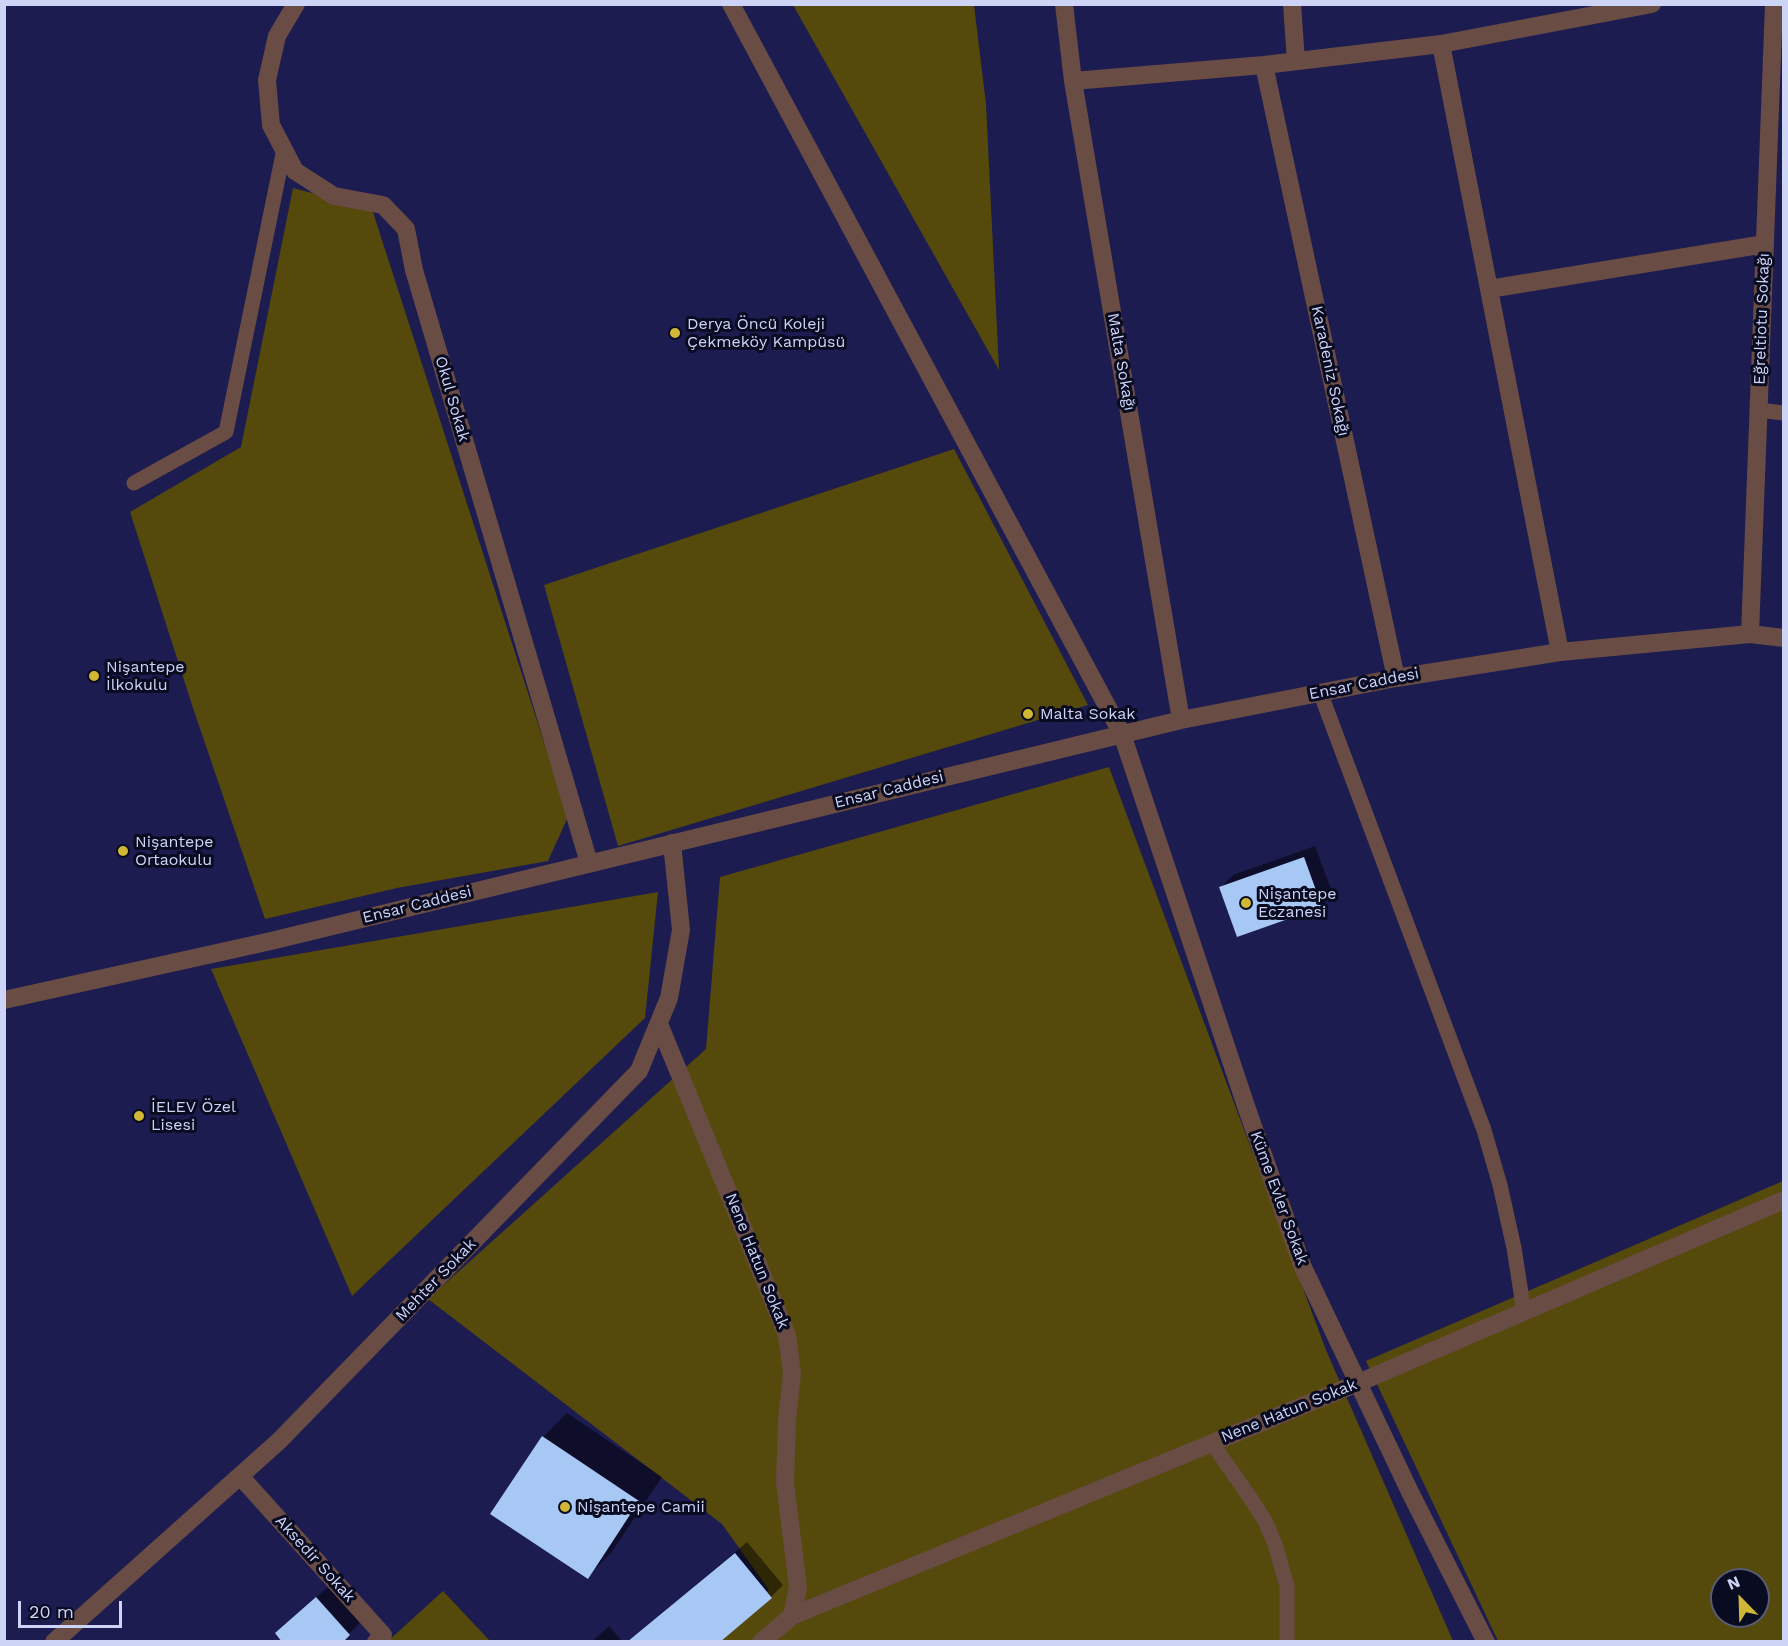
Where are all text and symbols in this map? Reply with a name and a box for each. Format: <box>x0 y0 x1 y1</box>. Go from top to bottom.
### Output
street label: Eğreltiotu Sokağı <box>1750 253 1774 385</box>
street label: Karadeniz Sokağı <box>1307 304 1353 438</box>
street label: Malta Sokağı <box>1103 312 1139 412</box>
place label: Derya Öncü Koleji Çekmeköy Kampüsü <box>687 314 845 352</box>
marker: Derya Öncü Koleji Çekmeköy Kampüsü <box>668 326 682 340</box>
street label: Okul Sokak <box>431 354 473 444</box>
place label: Nişantepe İlkokulu <box>106 657 184 695</box>
street label: Ensar Caddesi <box>1307 664 1421 704</box>
marker: Nişantepe İlkokulu <box>87 669 101 683</box>
place label: Malta Sokak <box>1040 704 1135 724</box>
marker: Malta Sokak <box>1021 707 1035 721</box>
street label: Ensar Caddesi <box>833 767 945 813</box>
place label: Nişantepe Ortaokulu <box>135 832 213 870</box>
marker: Nişantepe Ortaokulu <box>116 844 130 858</box>
street label: Ensar Caddesi <box>361 882 473 928</box>
place label: Nişantepe Eczanesi <box>1258 884 1336 922</box>
marker: Nişantepe Eczanesi <box>1239 896 1253 910</box>
place label: İELEV Özel Lisesi <box>151 1097 236 1135</box>
marker: İELEV Özel Lisesi <box>132 1109 146 1123</box>
street label: Küme Evler Sokak <box>1246 1129 1312 1267</box>
street label: Nene Hatun Sokak <box>721 1190 793 1332</box>
street label: Mehter Sokak <box>392 1235 480 1325</box>
street label: Nene Hatun Sokak <box>1218 1375 1360 1447</box>
place label: Nişantepe Camii <box>577 1497 705 1517</box>
marker: Nişantepe Camii <box>558 1500 572 1514</box>
street label: Aksedir Sokak <box>271 1512 359 1606</box>
north arrow <box>1710 1568 1770 1628</box>
text: N <box>1724 1572 1743 1594</box>
scale bar <box>21 1589 124 1627</box>
text: 20 m <box>29 1601 74 1622</box>

